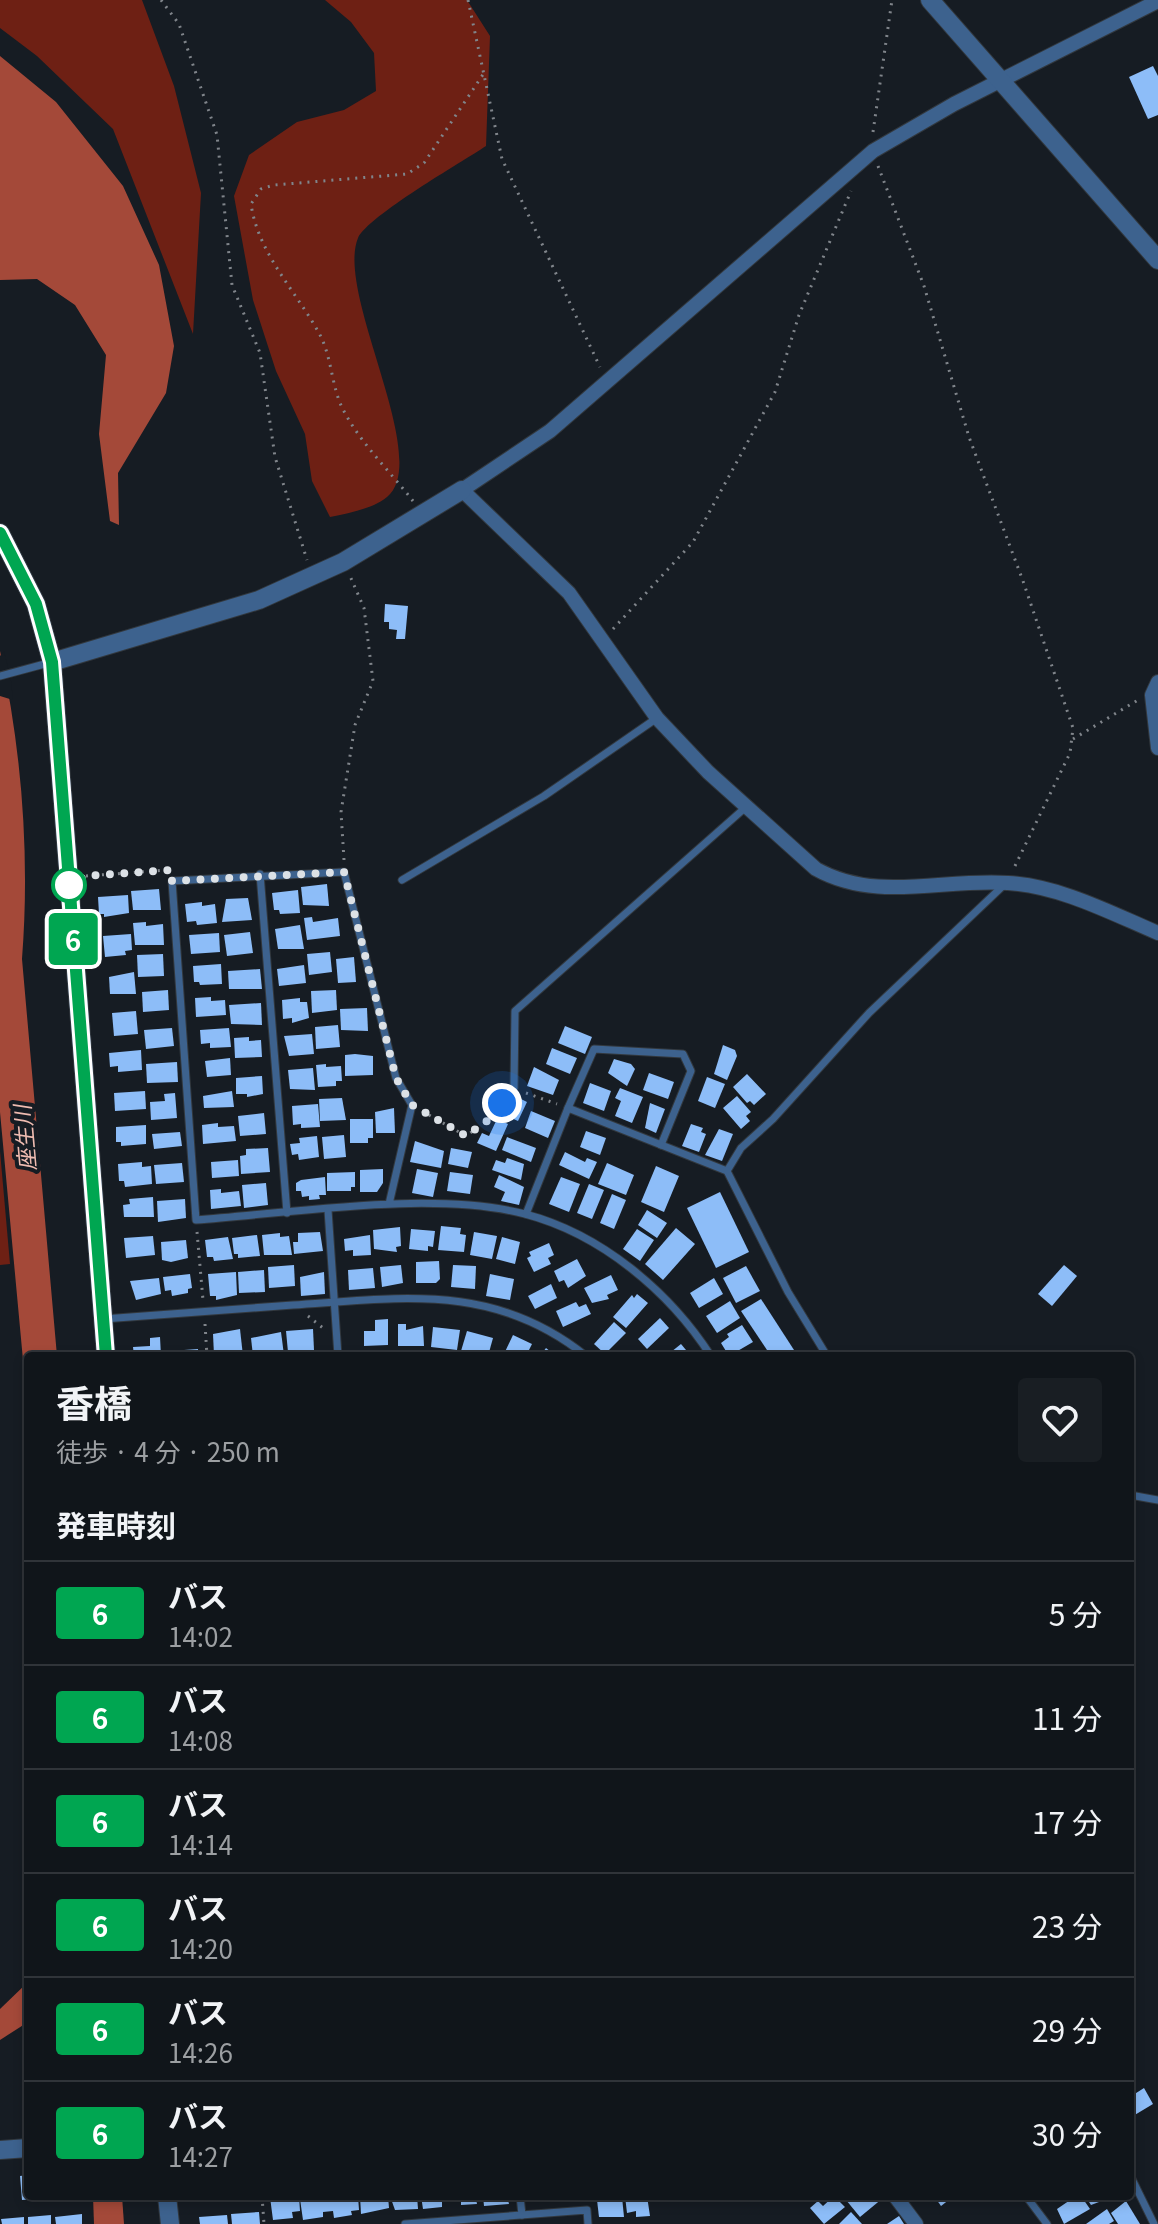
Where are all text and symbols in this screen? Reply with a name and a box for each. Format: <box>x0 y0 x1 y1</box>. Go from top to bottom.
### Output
unlabelled marker <box>52 868 86 902</box>
line badge: 6 <box>47 913 99 965</box>
text: 6 <box>65 919 81 959</box>
your location <box>482 1083 522 1123</box>
water label: 座生川 <box>4 1102 42 1172</box>
text: 香橋 <box>56 1374 132 1429</box>
button: heart <box>1018 1378 1102 1462</box>
text: 徒歩 · 4 分 · 250 m <box>56 1432 280 1469</box>
text: 発車時刻 <box>56 1502 176 1546</box>
text: バス <box>168 1573 228 1617</box>
text: 5 分 <box>1049 1591 1102 1635</box>
text: 6 <box>92 1593 108 1633</box>
text: 14:02 <box>168 1617 233 1654</box>
text: バス <box>168 1677 228 1721</box>
text: 11 分 <box>1032 1695 1102 1739</box>
text: 6 <box>92 1697 108 1737</box>
text: 14:08 <box>168 1721 233 1758</box>
text: バス <box>168 1781 228 1825</box>
text: 17 分 <box>1032 1799 1102 1843</box>
text: 6 <box>92 1801 108 1841</box>
text: 14:14 <box>168 1825 233 1862</box>
text: バス <box>168 1885 228 1929</box>
text: 23 分 <box>1032 1903 1102 1947</box>
text: 6 <box>92 1905 108 1945</box>
text: 14:20 <box>168 1929 233 1966</box>
text: バス <box>168 1989 228 2033</box>
text: 29 分 <box>1032 2007 1102 2051</box>
text: 6 <box>92 2009 108 2049</box>
text: 14:26 <box>168 2033 233 2070</box>
text: バス <box>168 2093 228 2137</box>
text: 30 分 <box>1032 2111 1102 2155</box>
text: 6 <box>92 2113 108 2153</box>
text: 14:27 <box>168 2137 233 2174</box>

